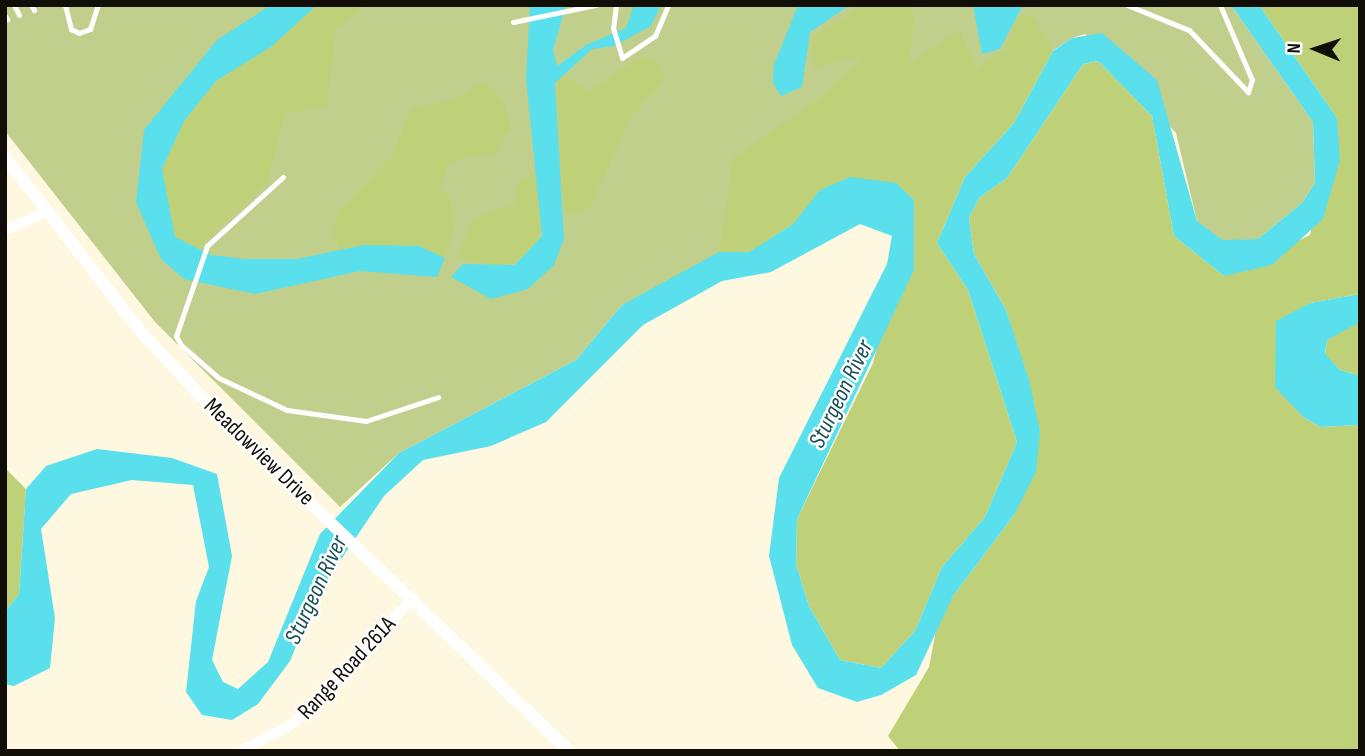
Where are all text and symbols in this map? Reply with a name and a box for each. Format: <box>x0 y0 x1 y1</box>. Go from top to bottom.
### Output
north arrow <box>1281 14 1351 84</box>
text: N <box>1283 43 1306 54</box>
water label: Sturgeon River <box>803 335 879 453</box>
street label: Meadowview Drive <box>198 392 320 512</box>
water label: Sturgeon River <box>278 531 354 649</box>
street label: Range Road 261A <box>292 611 402 725</box>

